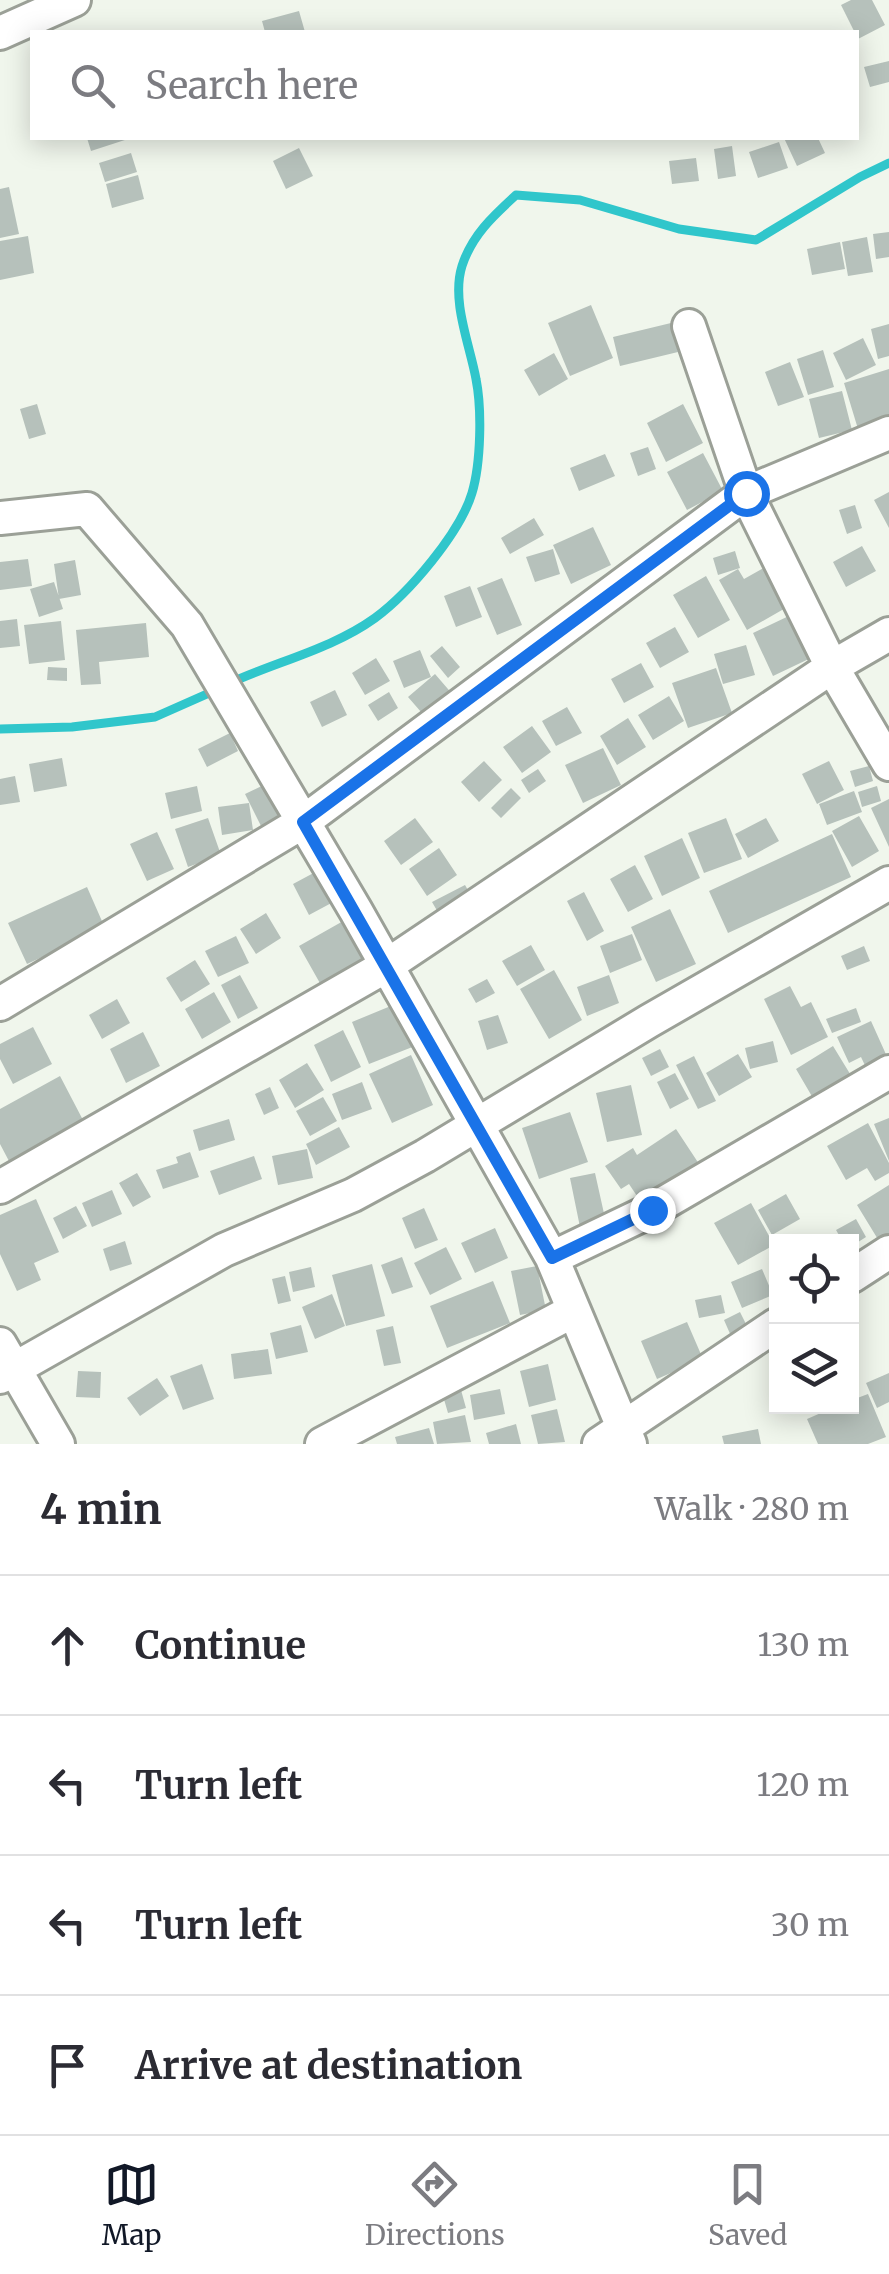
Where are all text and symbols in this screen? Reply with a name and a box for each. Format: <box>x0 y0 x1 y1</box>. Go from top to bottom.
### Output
search box <box>30 30 859 140</box>
icon: search <box>65 58 120 113</box>
text: Search here <box>145 62 358 109</box>
route start <box>724 471 770 517</box>
route end <box>630 1188 676 1234</box>
map controls <box>769 1234 859 1414</box>
button: locate <box>769 1234 859 1324</box>
button: layers <box>769 1324 859 1414</box>
text: 4 min <box>40 1483 162 1535</box>
text: Walk · 280 m <box>654 1489 849 1529</box>
icon: ahead <box>40 1618 95 1673</box>
text: Continue <box>135 1622 306 1669</box>
text: 130 m <box>757 1625 849 1665</box>
icon: left <box>40 1758 95 1813</box>
text: Turn left <box>135 1762 302 1809</box>
text: 120 m <box>757 1765 849 1805</box>
icon: left <box>40 1898 95 1953</box>
text: Turn left <box>135 1902 302 1949</box>
text: 30 m <box>771 1905 849 1945</box>
icon: arrive <box>40 2038 95 2093</box>
text: Arrive at destination <box>135 2042 522 2089</box>
tab: Map <box>102 2157 161 2253</box>
tab: Directions <box>365 2157 505 2253</box>
tab: Saved <box>708 2157 787 2253</box>

